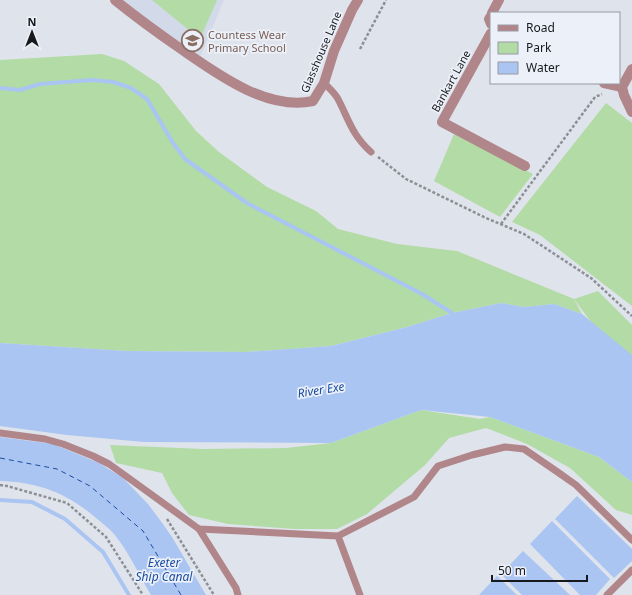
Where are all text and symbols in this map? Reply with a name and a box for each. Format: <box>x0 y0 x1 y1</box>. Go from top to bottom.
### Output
street label: Glasshouse Lane <box>297 9 344 95</box>
north arrow <box>12 12 52 52</box>
legend <box>490 12 620 84</box>
text: N <box>28 14 36 29</box>
text: Road <box>526 19 555 36</box>
place label: Countess Wear Primary School <box>208 27 286 55</box>
school or university icon: Countess Wear Primary School <box>180 28 206 54</box>
text: Park <box>526 39 552 56</box>
street label: Bankart Lane <box>427 47 474 114</box>
text: Water <box>526 59 560 76</box>
water label: River Exe <box>296 377 346 402</box>
water label: Exeter Ship Canal <box>136 554 193 585</box>
scale bar <box>492 557 587 583</box>
text: 50 m <box>498 562 526 579</box>

